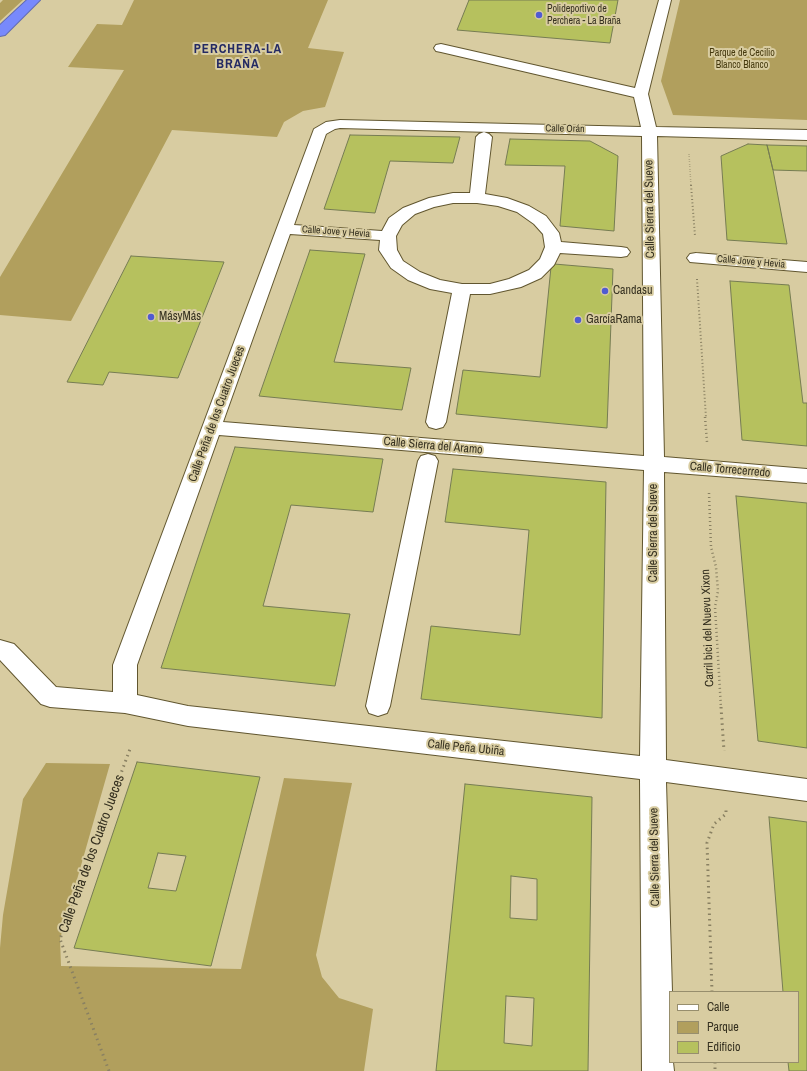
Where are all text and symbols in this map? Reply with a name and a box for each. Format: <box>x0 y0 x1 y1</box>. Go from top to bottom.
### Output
place label: Polideportivo de Perchera - La Braña <box>547 3 621 26</box>
marker: Polideportivo de Perchera - La Braña <box>534 10 544 20</box>
district label: PERCHERA-LA BRAÑA <box>194 42 282 73</box>
park label: Parque de Cecilio Blanco Blanco <box>709 47 775 70</box>
street label: Calle Orán <box>545 123 585 135</box>
street label: Calle Sierra del Sueve <box>642 160 658 258</box>
street label: Calle Jove y Hevia <box>301 224 371 240</box>
street label: Calle Jove y Hevia <box>716 253 786 271</box>
place label: Candasu <box>613 284 652 298</box>
marker: Candasu <box>600 286 610 296</box>
place label: MásyMás <box>159 310 201 324</box>
marker: MásyMás <box>146 312 156 322</box>
place label: GarcíaRama <box>586 313 642 327</box>
marker: GarcíaRama <box>573 315 583 325</box>
street label: Calle Peña de los Cuatro Jueces <box>186 344 248 484</box>
street label: Calle Sierra del Aramo <box>383 434 483 458</box>
street label: Calle Torrecerredo <box>689 459 771 481</box>
street label: Calle Sierra del Sueve <box>647 484 661 582</box>
street label: Carril bici del Nuevu Xixon <box>699 569 717 687</box>
street label: Calle Peña Ubiña <box>427 737 505 759</box>
street label: Calle Peña de los Cuatro Jueces <box>56 773 128 935</box>
street label: Calle Sierra del Sueve <box>647 808 663 906</box>
legend <box>669 991 799 1063</box>
text: Calle <box>707 999 729 1015</box>
text: Parque <box>707 1019 739 1035</box>
text: Edificio <box>707 1039 740 1055</box>

